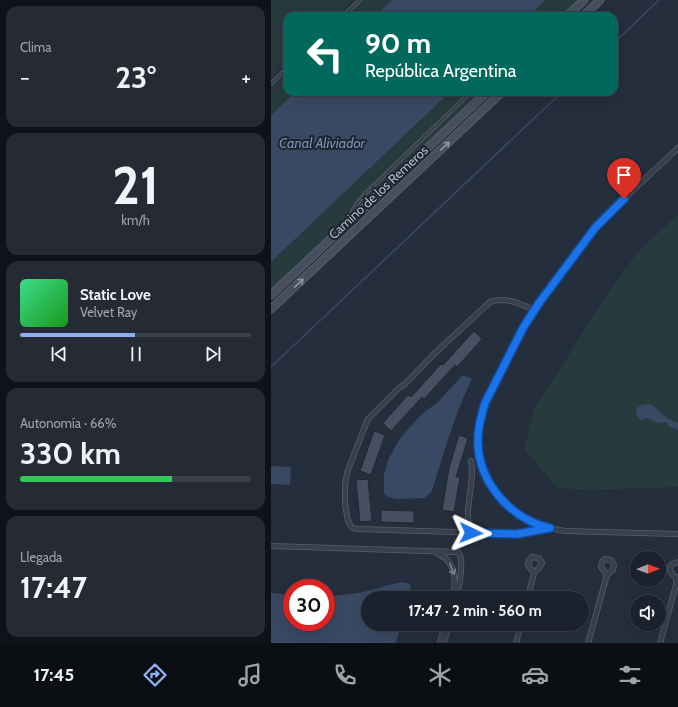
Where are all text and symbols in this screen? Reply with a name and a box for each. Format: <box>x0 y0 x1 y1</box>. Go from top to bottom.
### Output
text: 90 m <box>365 26 431 60</box>
icon: left <box>299 28 351 80</box>
text: Clima <box>20 39 51 55</box>
text: 23° <box>115 59 156 96</box>
text: República Argentina <box>365 60 516 82</box>
text: − <box>20 64 30 91</box>
text: + <box>241 64 251 91</box>
water label: Canal Aliviador <box>279 134 366 152</box>
street label: Camino de los Remeros <box>325 141 431 242</box>
one-way arrow <box>440 141 450 151</box>
text: 21 <box>112 154 159 217</box>
pin <box>607 158 641 199</box>
icon: arrive <box>613 164 635 186</box>
text: km/h <box>121 212 150 228</box>
one-way arrow <box>294 278 305 287</box>
text: Static Love <box>80 286 151 304</box>
text: Velvet Ray <box>80 304 137 320</box>
icon: previous <box>48 343 70 365</box>
icon: pause <box>125 343 147 365</box>
icon: next <box>202 343 224 365</box>
text: Autonomía · 66% <box>20 415 116 431</box>
text: 330 km <box>20 435 121 472</box>
position arrow <box>450 512 492 554</box>
text: Llegada <box>20 549 62 565</box>
north arrow <box>630 551 666 587</box>
map controls <box>630 551 666 631</box>
one-way arrow <box>448 563 456 575</box>
text: 17:47 <box>20 569 87 606</box>
speed limit sign: 30 <box>283 579 335 631</box>
button: sound <box>630 595 666 631</box>
text: 17:47 · 2 min · 560 m <box>408 602 542 620</box>
icon: directions <box>141 661 169 689</box>
icon: music <box>236 661 264 689</box>
icon: phone <box>331 661 359 689</box>
icon: climate <box>426 661 454 689</box>
icon: car <box>521 661 549 689</box>
icon: filters <box>616 661 644 689</box>
text: 17:45 <box>34 664 74 686</box>

